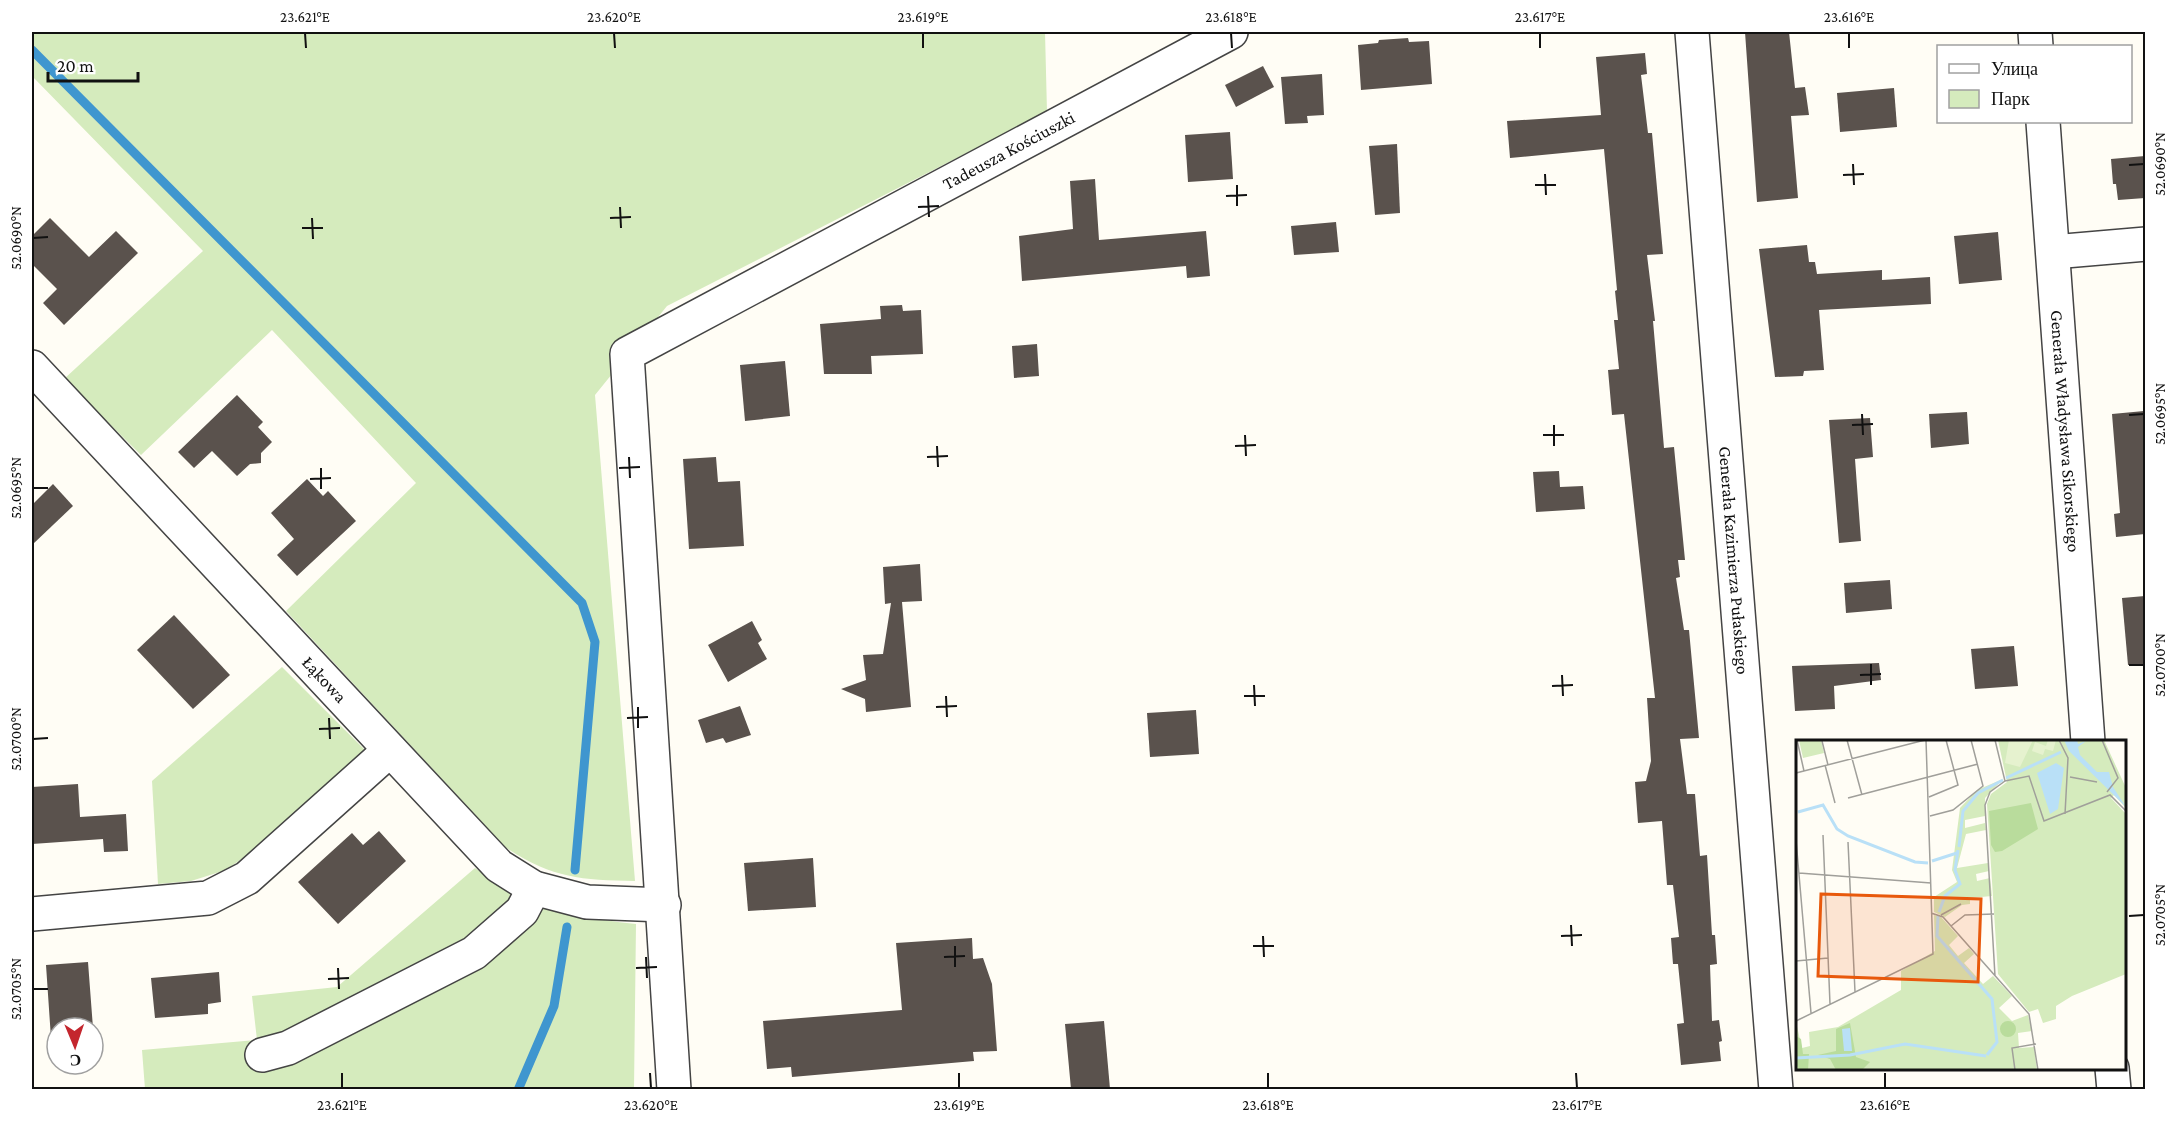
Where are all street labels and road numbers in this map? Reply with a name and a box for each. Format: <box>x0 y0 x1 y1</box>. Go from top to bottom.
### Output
street label: Tadeusza Kościuszki <box>939 107 1078 194</box>
street label: Generała Władysława Sikorskiego <box>2047 309 2084 553</box>
street label: Generała Kazimierza Pułaskiego <box>1715 445 1753 675</box>
street label: Łąkowa <box>298 652 351 707</box>

